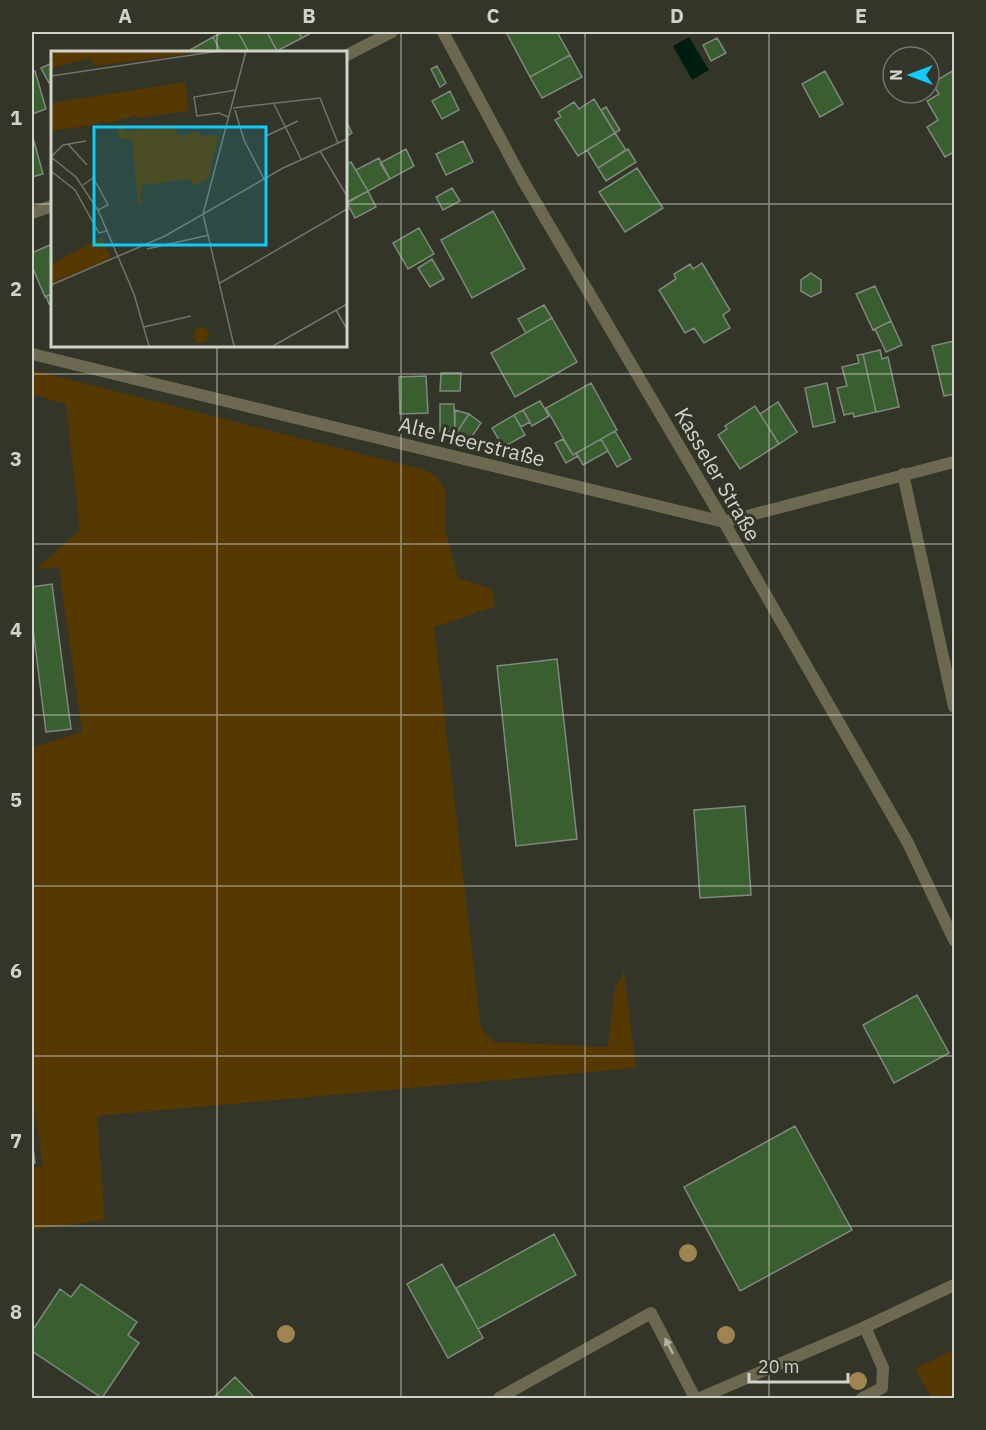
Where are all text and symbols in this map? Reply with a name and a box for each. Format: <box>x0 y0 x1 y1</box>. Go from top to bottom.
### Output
text: A <box>118 2 132 29</box>
text: B <box>302 2 316 29</box>
text: C <box>486 2 500 29</box>
text: D <box>670 2 684 29</box>
text: E <box>855 2 867 29</box>
north arrow <box>881 45 941 105</box>
inset map <box>51 51 346 346</box>
text: N <box>886 69 906 81</box>
text: 1 <box>10 104 22 131</box>
text: 2 <box>10 275 22 302</box>
street label: Kasseler Straße <box>669 402 767 546</box>
street label: Alte Heerstraße <box>396 409 548 473</box>
text: 3 <box>10 445 22 472</box>
text: 4 <box>10 616 22 643</box>
text: 5 <box>10 786 22 813</box>
text: 6 <box>10 957 22 984</box>
text: 7 <box>10 1127 22 1154</box>
text: 8 <box>10 1298 22 1325</box>
one-way arrow <box>664 1338 673 1355</box>
scale bar <box>749 1346 848 1384</box>
text: 20 m <box>758 1355 800 1378</box>

